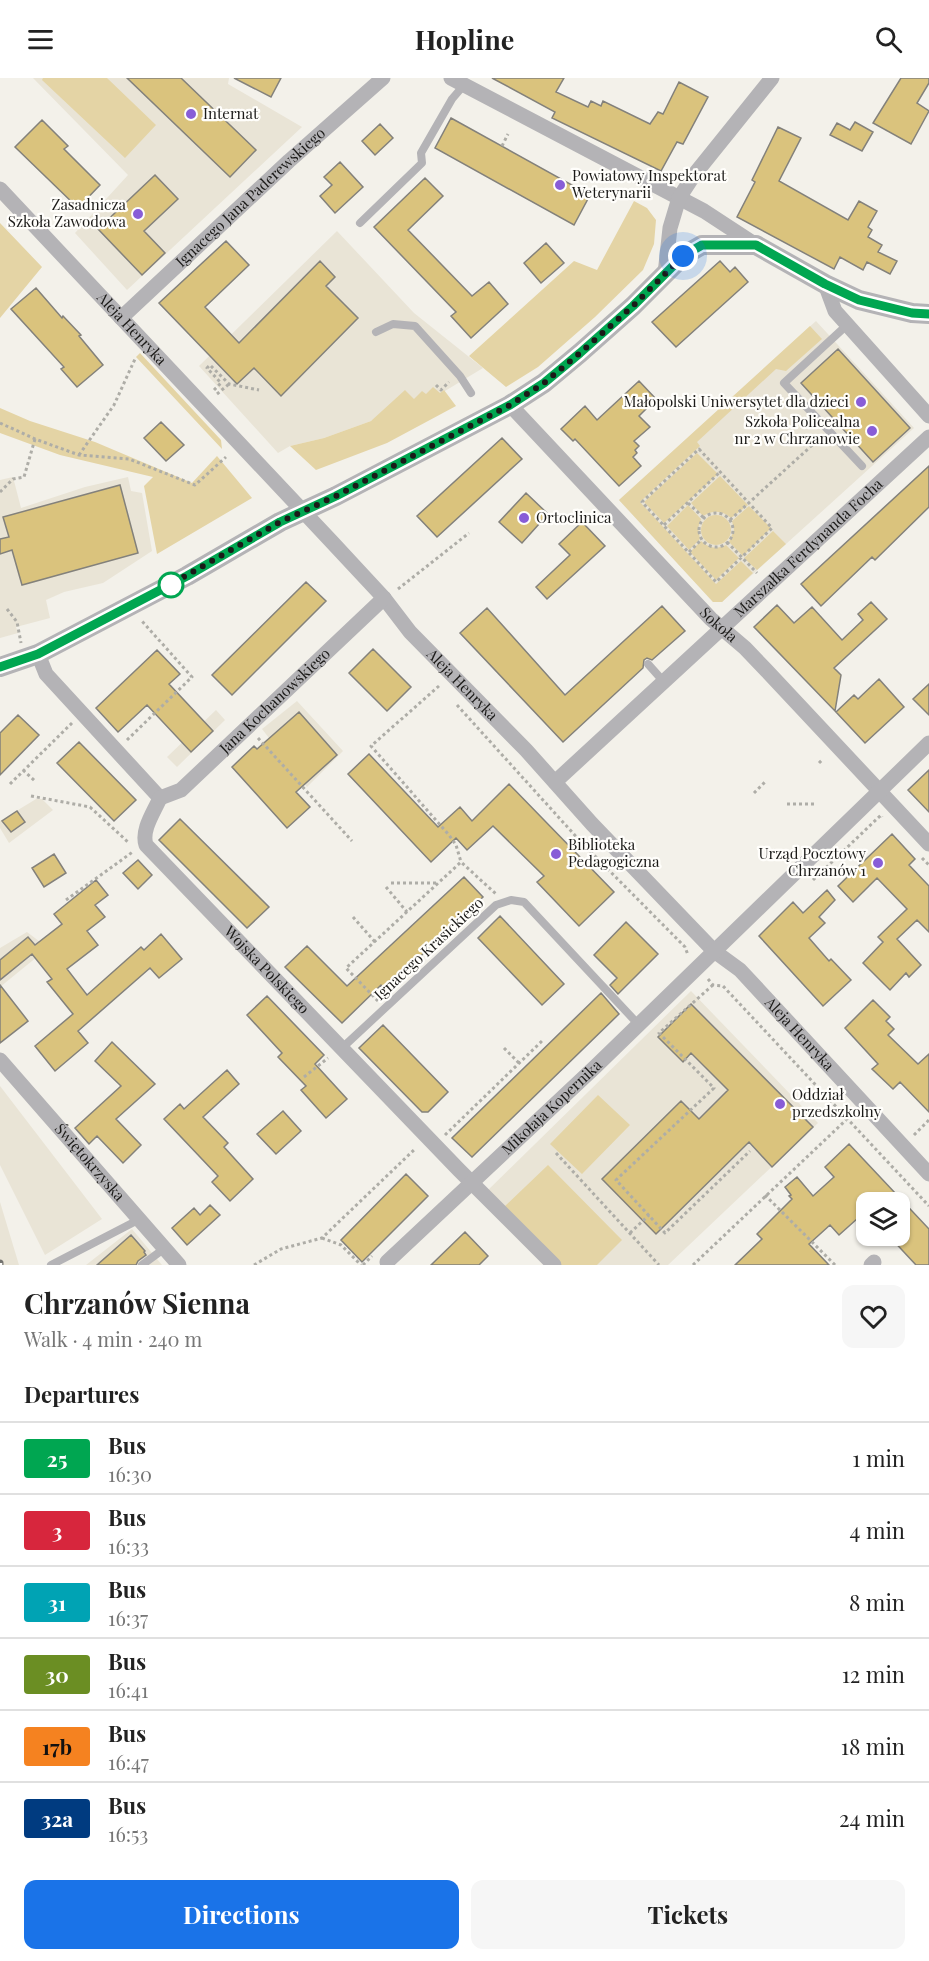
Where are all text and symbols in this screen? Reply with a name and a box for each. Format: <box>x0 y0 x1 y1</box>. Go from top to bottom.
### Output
text: Hopline <box>415 21 514 57</box>
icon: menu <box>24 23 57 56</box>
icon: search <box>872 23 905 56</box>
place label: Internat <box>203 103 259 123</box>
marker: Internat <box>184 107 198 121</box>
street label: Ignacego Jana Paderewskiego <box>171 123 329 271</box>
place label: Powiatowy Inspektorat Weterynarii <box>571 165 727 202</box>
marker: Powiatowy Inspektorat Weterynarii <box>553 178 567 192</box>
place label: Zasadnicza Szkoła Zawodowa <box>8 194 127 231</box>
marker: Zasadnicza Szkoła Zawodowa <box>131 207 145 221</box>
your location <box>668 241 698 271</box>
street label: Aleja Henryka <box>92 287 172 369</box>
place label: Małopolski Uniwersytet dla dzieci <box>623 391 850 411</box>
marker: Małopolski Uniwersytet dla dzieci <box>854 395 868 409</box>
place label: Szkoła Policealna nr 2 w Chrzanowie <box>734 411 861 448</box>
marker: Szkoła Policealna nr 2 w Chrzanowie <box>865 424 879 438</box>
street label: Marszałka Ferdynanda Focha <box>729 473 887 621</box>
place label: Ortoclinica <box>536 507 612 527</box>
marker: Ortoclinica <box>517 511 531 525</box>
unlabelled marker <box>158 572 184 598</box>
street label: Sokoła <box>696 602 742 647</box>
street label: Jana Kochanowskiego <box>214 643 334 758</box>
street label: Aleja Henryka <box>422 643 503 725</box>
place label: Biblioteka Pedagogiczna <box>568 834 660 871</box>
place label: Urząd Pocztowy Chrzanów 1 <box>758 843 866 880</box>
marker: Biblioteka Pedagogiczna <box>549 847 563 861</box>
marker: Urząd Pocztowy Chrzanów 1 <box>871 856 885 870</box>
street label: Ignacego Krasickiego <box>369 892 487 1004</box>
street label: Wojska Polskiego <box>220 921 314 1018</box>
street label: Aleja Henryka <box>760 992 839 1075</box>
street label: Mikołaja Kopernika <box>497 1055 606 1159</box>
place label: Oddział przedszkolny <box>792 1084 882 1121</box>
marker: Oddział przedszkolny <box>773 1097 787 1111</box>
street label: Świętokrzyska <box>51 1119 130 1205</box>
map controls <box>856 1192 910 1246</box>
button: layers <box>856 1192 910 1246</box>
text: Chrzanów Sienna <box>24 1284 250 1321</box>
button: heart <box>842 1285 905 1348</box>
text: Walk · 4 min · 240 m <box>24 1325 202 1352</box>
text: Departures <box>24 1379 139 1409</box>
text: Bus <box>108 1430 146 1460</box>
text: 1 min <box>852 1443 905 1473</box>
text: 25 <box>47 1444 67 1472</box>
text: 16:30 <box>108 1460 152 1487</box>
text: Bus <box>108 1502 146 1532</box>
text: 4 min <box>850 1515 905 1545</box>
text: 3 <box>52 1516 62 1544</box>
text: 16:33 <box>108 1532 149 1559</box>
text: Bus <box>108 1574 146 1604</box>
text: 8 min <box>849 1587 905 1617</box>
text: 31 <box>48 1588 66 1616</box>
text: 16:37 <box>108 1604 148 1631</box>
text: Bus <box>108 1646 146 1676</box>
text: 12 min <box>842 1659 905 1689</box>
text: 30 <box>45 1660 69 1688</box>
text: 16:41 <box>108 1676 148 1703</box>
text: Bus <box>108 1718 146 1748</box>
text: 18 min <box>841 1731 905 1761</box>
text: 17b <box>42 1732 72 1760</box>
text: 16:47 <box>108 1748 149 1775</box>
text: Bus <box>108 1790 146 1820</box>
text: 24 min <box>839 1803 905 1833</box>
text: 32a <box>41 1804 73 1832</box>
text: 16:53 <box>108 1820 148 1847</box>
button: Directions <box>24 1880 459 1949</box>
button: Tickets <box>471 1880 905 1949</box>

